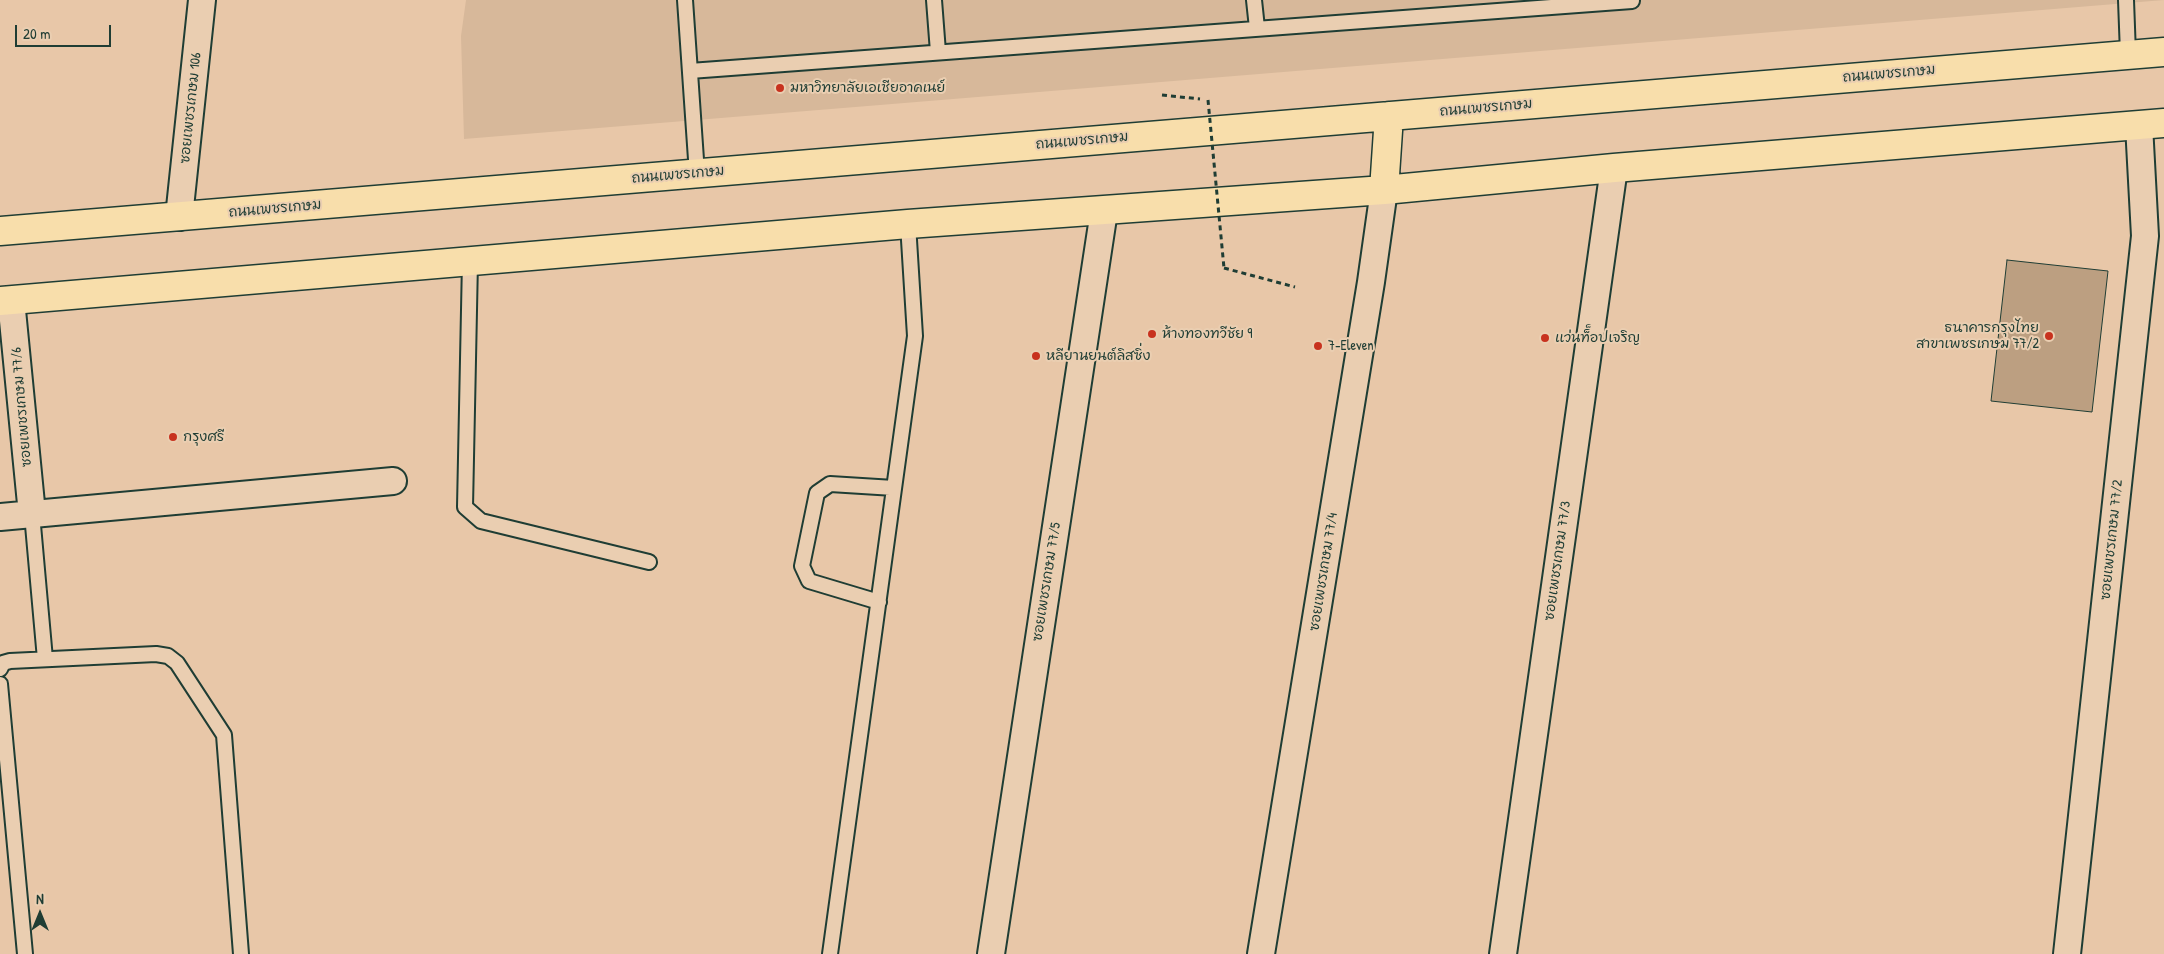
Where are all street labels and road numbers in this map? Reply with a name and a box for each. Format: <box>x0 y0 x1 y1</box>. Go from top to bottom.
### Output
street label: ซอยเพชรเกษม 106 <box>177 52 205 164</box>
street label: ถนนเพชรเกษม <box>1842 62 1936 86</box>
street label: ถนนเพชรเกษม <box>1439 96 1533 120</box>
street label: ถนนเพชรเกษม <box>1035 129 1129 153</box>
street label: ถนนเพชรเกษม <box>631 163 725 187</box>
street label: ถนนเพชรเกษม <box>228 197 322 221</box>
street label: ซอยเพชรเกษม 77/6 <box>8 346 36 468</box>
street label: ซอยเพชรเกษม 77/2 <box>2097 479 2127 601</box>
street label: ซอยเพชรเกษม 77/3 <box>1541 500 1575 622</box>
street label: ซอยเพชรเกษม 77/4 <box>1306 512 1342 632</box>
street label: ซอยเพชรเกษม 77/5 <box>1029 521 1065 643</box>

